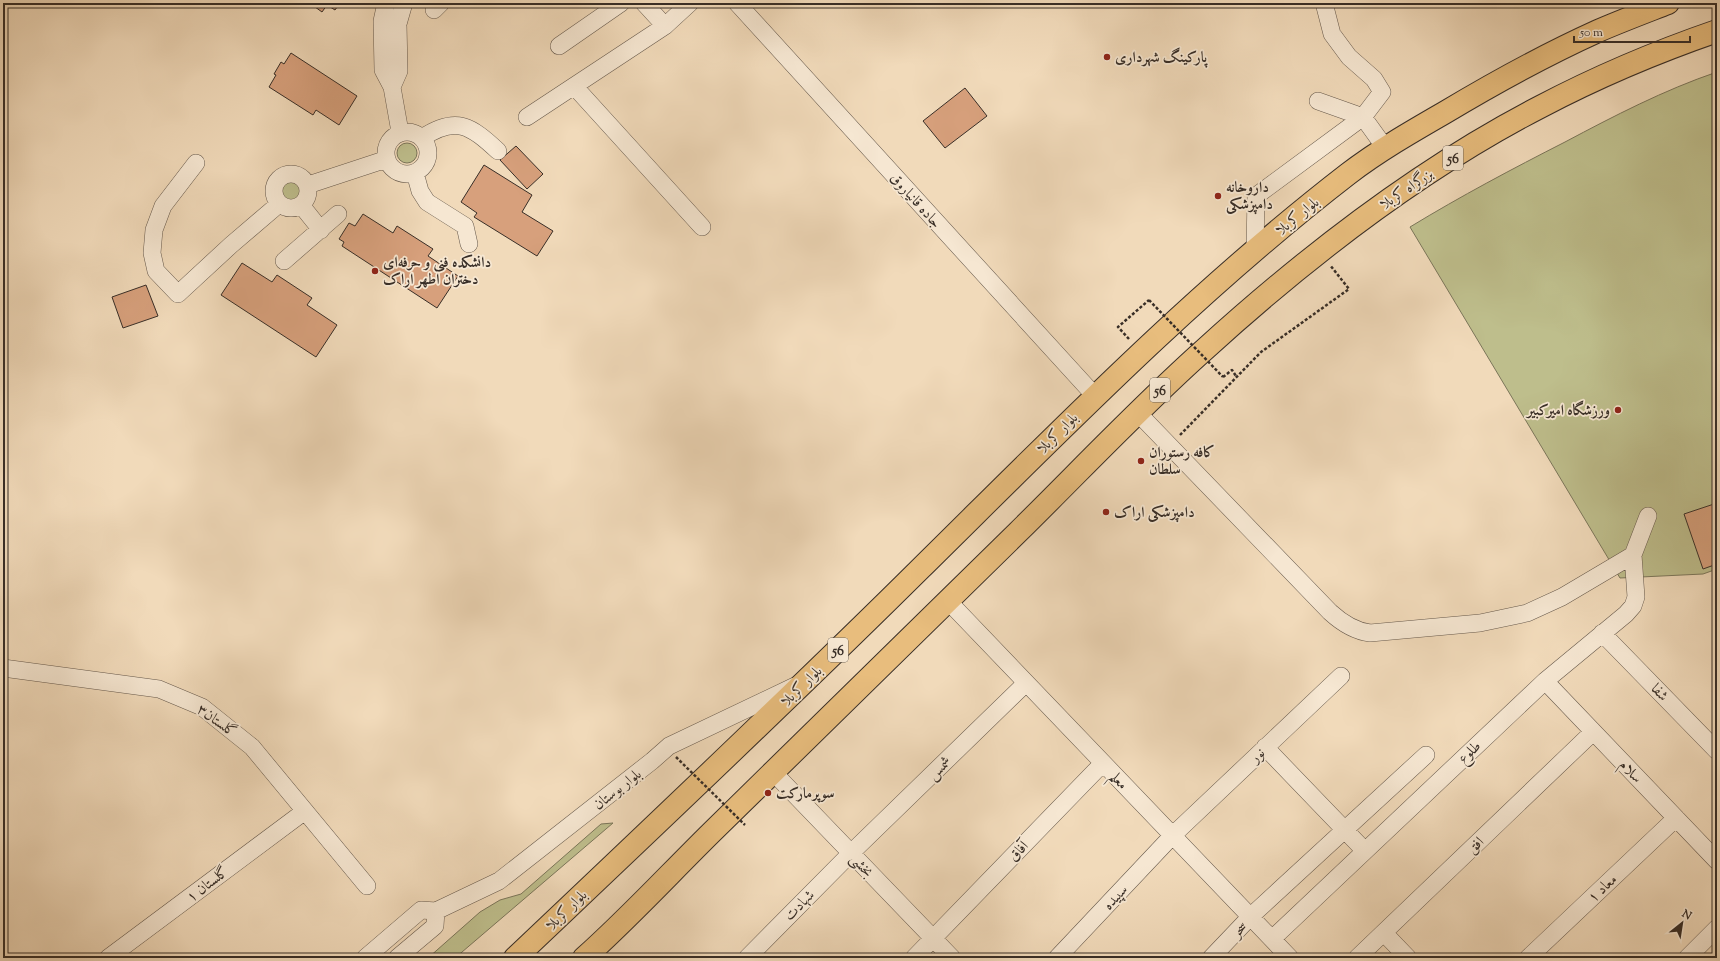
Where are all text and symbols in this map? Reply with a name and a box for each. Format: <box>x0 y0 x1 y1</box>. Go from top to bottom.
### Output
scale bar <box>1574 18 1690 44</box>
text: 50 m <box>1579 24 1603 42</box>
place label: پارکینگ شهرداری <box>1115 47 1208 69</box>
marker: پارکینگ شهرداری <box>1102 52 1112 62</box>
road number: 56 <box>1443 146 1463 170</box>
street label: بزرگراه کربلا <box>1375 164 1438 216</box>
street label: جاده قانیاروق <box>884 169 946 233</box>
place label: داروخانه دامپزشکی <box>1226 178 1273 216</box>
marker: داروخانه دامپزشکی <box>1213 191 1223 201</box>
street label: بلوار کربلا <box>1272 193 1324 241</box>
place label: دانشکده فنی و حرفه‌ای دختران اطهر اراک <box>383 253 491 291</box>
marker: دانشکده فنی و حرفه‌ای دختران اطهر اراک <box>370 266 380 276</box>
road number: 56 <box>1150 378 1170 402</box>
place label: ورزشگاه امیرکبیر <box>1525 400 1610 422</box>
marker: ورزشگاه امیرکبیر <box>1613 405 1623 415</box>
street label: بلوار کربلا <box>1033 409 1084 460</box>
place label: کافه رستوران سلطان <box>1149 443 1215 481</box>
marker: کافه رستوران سلطان <box>1136 456 1146 466</box>
place label: دامپزشکی اراک <box>1114 503 1195 524</box>
marker: دامپزشکی اراک <box>1101 507 1111 517</box>
road number: 56 <box>828 638 848 662</box>
street label: بلوار کربلا <box>776 662 828 712</box>
street label: شفا <box>1645 679 1673 707</box>
street label: گلستان۳ <box>192 700 240 743</box>
street label: طلوع <box>1454 737 1487 770</box>
street label: نور <box>1244 744 1270 770</box>
street label: شمس <box>923 752 957 786</box>
street label: سلام <box>1613 756 1646 789</box>
street label: بلوار بوستان <box>589 765 647 816</box>
street label: معلم <box>1102 767 1132 797</box>
place label: سوپرمارکت <box>776 784 834 805</box>
marker: سوپرمارکت <box>763 788 773 798</box>
street label: افق <box>1463 833 1489 859</box>
street label: آفاق <box>1004 836 1035 867</box>
street label: بخشی <box>844 849 878 883</box>
street label: گلستان ۱ <box>182 862 233 908</box>
street label: معاد ۱ <box>1584 870 1622 908</box>
street label: سپیده <box>1099 880 1133 916</box>
street label: بلوار کربلا <box>541 886 593 936</box>
street label: شهادت <box>780 886 820 926</box>
north arrow <box>1662 903 1702 943</box>
text: N <box>1678 906 1694 924</box>
street label: سحر <box>1226 917 1253 944</box>

